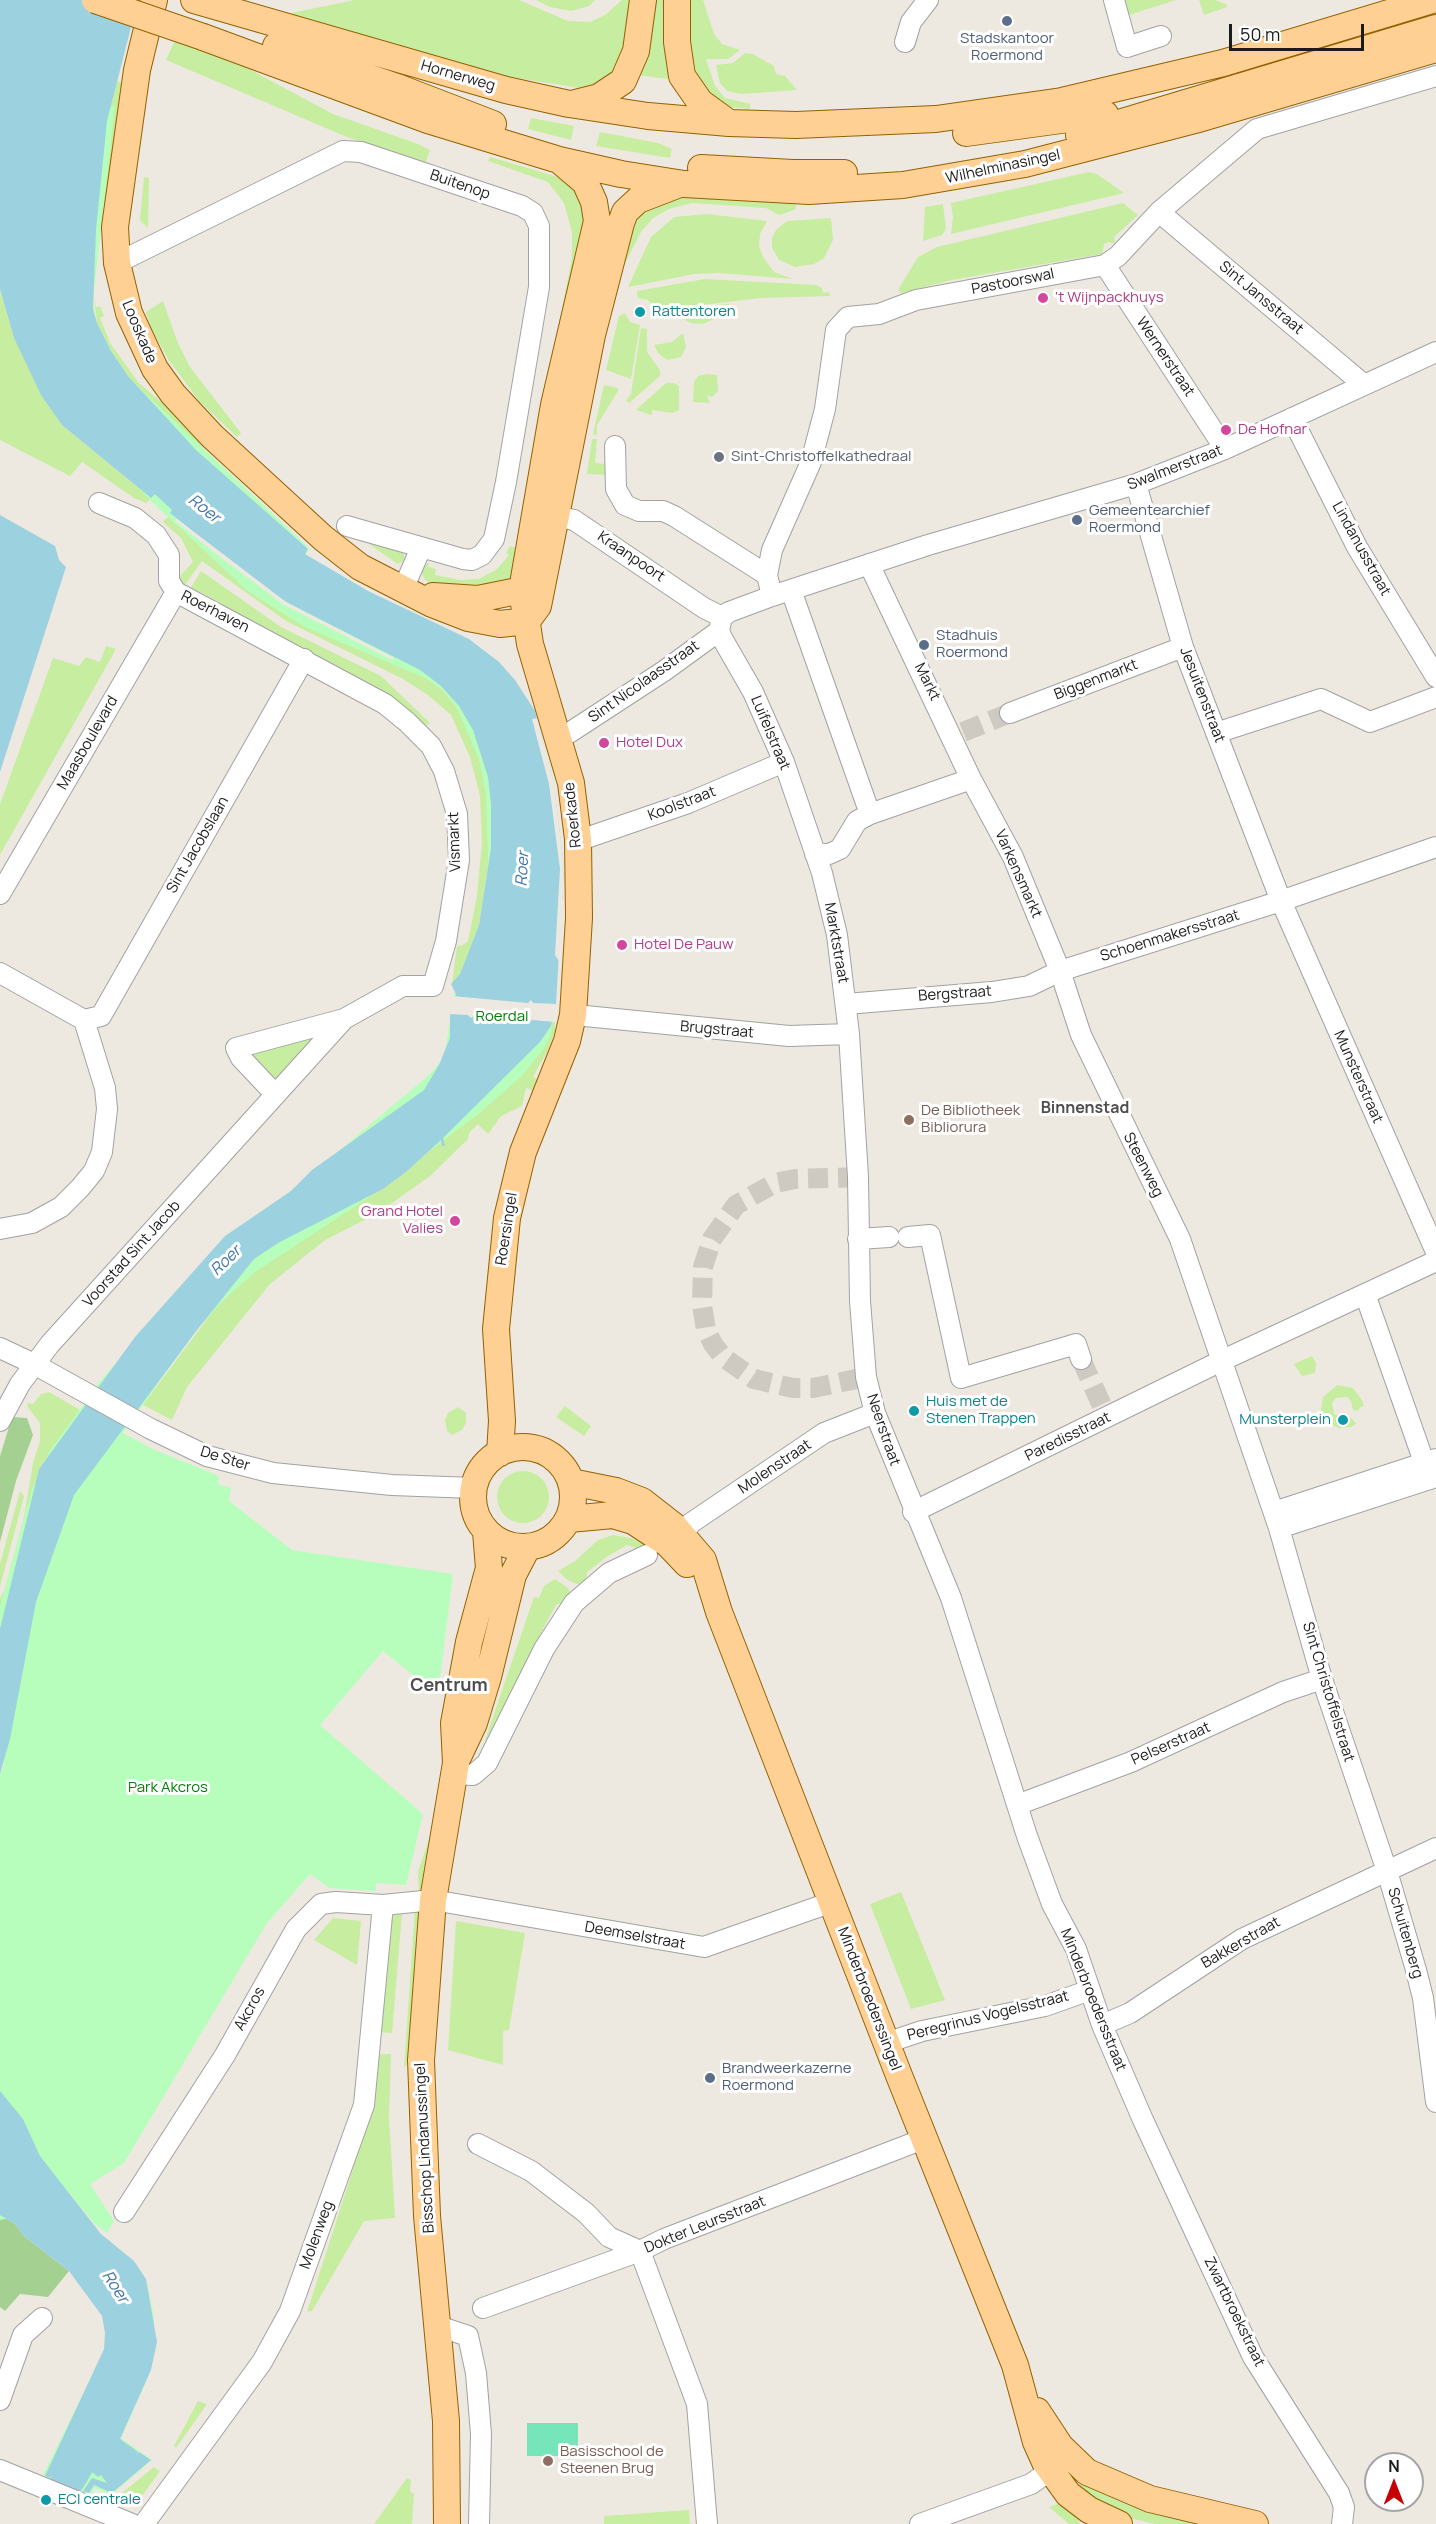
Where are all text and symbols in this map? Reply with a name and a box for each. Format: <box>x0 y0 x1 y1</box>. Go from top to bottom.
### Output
scale bar <box>1232 12 1367 50</box>
marker: Stadskantoor Roermond <box>1000 14 1014 28</box>
text: 50 m <box>1240 22 1280 46</box>
place label: Stadskantoor Roermond <box>960 30 1054 65</box>
street label: Hornerweg <box>419 57 497 95</box>
street label: Wilhelminasingel <box>944 146 1062 188</box>
street label: Buitenop <box>428 166 492 204</box>
street label: Sint Jansstraat <box>1215 258 1307 338</box>
street label: Pastoorswal <box>970 265 1056 299</box>
place label: 't Wijnpackhuys <box>1055 289 1164 307</box>
marker: 't Wijnpackhuys <box>1036 291 1050 305</box>
street label: Looskade <box>118 298 160 366</box>
place label: Rattentoren <box>652 303 736 321</box>
marker: Rattentoren <box>633 305 647 319</box>
street label: Wernerstraat <box>1132 314 1198 400</box>
place label: De Hofnar <box>1238 421 1307 439</box>
marker: De Hofnar <box>1219 423 1233 437</box>
street label: Swalmerstraat <box>1125 442 1225 494</box>
place label: Sint-Christoffelkathedraal <box>731 448 912 466</box>
marker: Sint-Christoffelkathedraal <box>712 450 726 464</box>
water label: Roer <box>184 491 224 527</box>
street label: Lindanusstraat <box>1328 499 1394 599</box>
place label: Gemeentearchief Roermond <box>1089 502 1210 537</box>
marker: Gemeentearchief Roermond <box>1070 513 1084 527</box>
street label: Kraanpoort <box>594 528 668 586</box>
street label: Roerhaven <box>178 587 252 637</box>
place label: Stadhuis Roermond <box>936 627 1008 662</box>
street label: Sint Nicolaasstraat <box>585 637 703 727</box>
marker: Stadhuis Roermond <box>917 638 931 652</box>
street label: Jesuitenstraat <box>1176 645 1228 745</box>
street label: Biggenmarkt <box>1052 656 1140 704</box>
street label: Markt <box>910 660 944 704</box>
street label: Maasboulevard <box>54 693 122 793</box>
street label: Luifelstraat <box>746 693 794 773</box>
place label: Hotel Dux <box>616 734 683 752</box>
marker: Hotel Dux <box>597 736 611 750</box>
street label: Roerkade <box>561 781 585 849</box>
street label: Koolstraat <box>646 783 718 825</box>
street label: Sint Jacobslaan <box>163 793 233 897</box>
street label: Vismarkt <box>445 812 465 872</box>
street label: Varkensmarkt <box>991 827 1045 921</box>
water label: Roer <box>513 851 533 887</box>
street label: Marktstraat <box>820 901 852 985</box>
street label: Schoenmakersstraat <box>1098 906 1242 966</box>
place label: Hotel De Pauw <box>634 936 733 954</box>
marker: Hotel De Pauw <box>615 938 629 952</box>
street label: Bergstraat <box>918 982 992 1006</box>
park label: Roerdal <box>475 1008 529 1026</box>
street label: Brugstraat <box>679 1018 755 1042</box>
street label: Munsterstraat <box>1330 1028 1386 1126</box>
district label: Binnenstad <box>1041 1099 1129 1119</box>
place label: De Bibliotheek Bibliorura <box>921 1102 1020 1137</box>
marker: De Bibliotheek Bibliorura <box>902 1113 916 1127</box>
street label: Steenweg <box>1119 1130 1167 1200</box>
street label: Roersingel <box>492 1191 522 1267</box>
street label: Voorstad Sint Jacob <box>80 1197 184 1311</box>
place label: Grand Hotel Valies <box>361 1203 443 1238</box>
marker: Grand Hotel Valies <box>448 1214 462 1228</box>
water label: Roer <box>207 1242 245 1280</box>
street label: Neerstraat <box>862 1392 904 1468</box>
place label: Huis met de Stenen Trappen <box>926 1393 1036 1428</box>
marker: Huis met de Stenen Trappen <box>907 1404 921 1418</box>
street label: Paredisstraat <box>1022 1409 1114 1465</box>
place label: Munsterplein <box>1239 1411 1331 1429</box>
marker: Munsterplein <box>1336 1413 1350 1427</box>
street label: Molenstraat <box>735 1436 815 1498</box>
street label: De Ster <box>198 1443 252 1475</box>
street label: Sint Christoffelstraat <box>1298 1620 1358 1764</box>
district label: Centrum <box>410 1675 488 1697</box>
street label: Pelserstraat <box>1129 1719 1213 1769</box>
park label: Park Akcros <box>128 1779 208 1797</box>
street label: Schuitenberg <box>1383 1885 1427 1981</box>
street label: Bakkerstraat <box>1198 1913 1284 1973</box>
street label: Deemselstraat <box>583 1918 687 1954</box>
street label: Minderbroederssingel <box>833 1925 905 2073</box>
street label: Minderbroedersstraat <box>1056 1926 1130 2074</box>
street label: Akcros <box>231 1984 269 2034</box>
street label: Peregrinus Vogelsstraat <box>905 1987 1071 2045</box>
place label: Brandweerkazerne Roermond <box>722 2060 851 2095</box>
street label: Bisschop Lindanussingel <box>412 2062 438 2234</box>
marker: Brandweerkazerne Roermond <box>703 2071 717 2085</box>
street label: Dokter Leursstraat <box>642 2192 768 2258</box>
street label: Molenweg <box>296 2198 338 2272</box>
street label: Zwartbroekstraat <box>1200 2254 1268 2370</box>
water label: Roer <box>98 2267 132 2307</box>
place label: Basisschool de Steenen Brug <box>560 2443 664 2478</box>
north arrow <box>1364 2452 1424 2512</box>
marker: Basisschool de Steenen Brug <box>541 2454 555 2468</box>
text: N <box>1388 2455 1400 2477</box>
place label: ECI centrale <box>58 2491 141 2509</box>
marker: ECI centrale <box>39 2493 53 2507</box>

